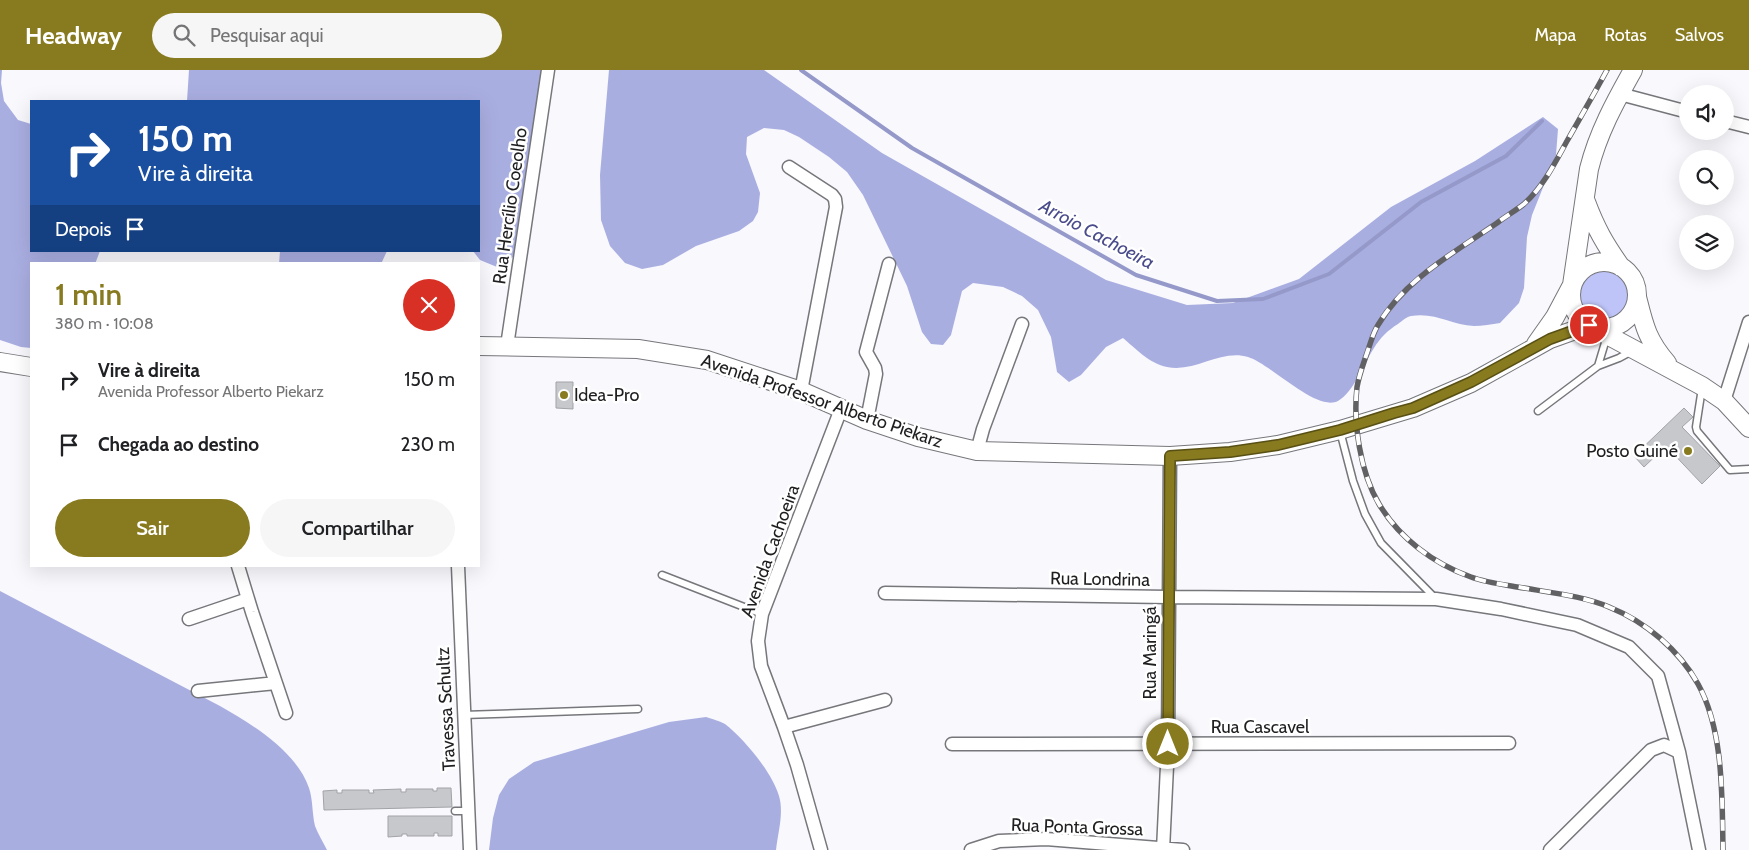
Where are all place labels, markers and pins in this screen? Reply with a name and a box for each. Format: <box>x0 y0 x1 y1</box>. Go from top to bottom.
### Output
pin <box>1568 304 1610 346</box>
place label: Idea-Pro <box>574 384 639 406</box>
marker: Idea-Pro <box>558 389 570 401</box>
place label: Posto Guiné <box>1586 440 1678 462</box>
marker: Posto Guiné <box>1682 445 1694 457</box>

